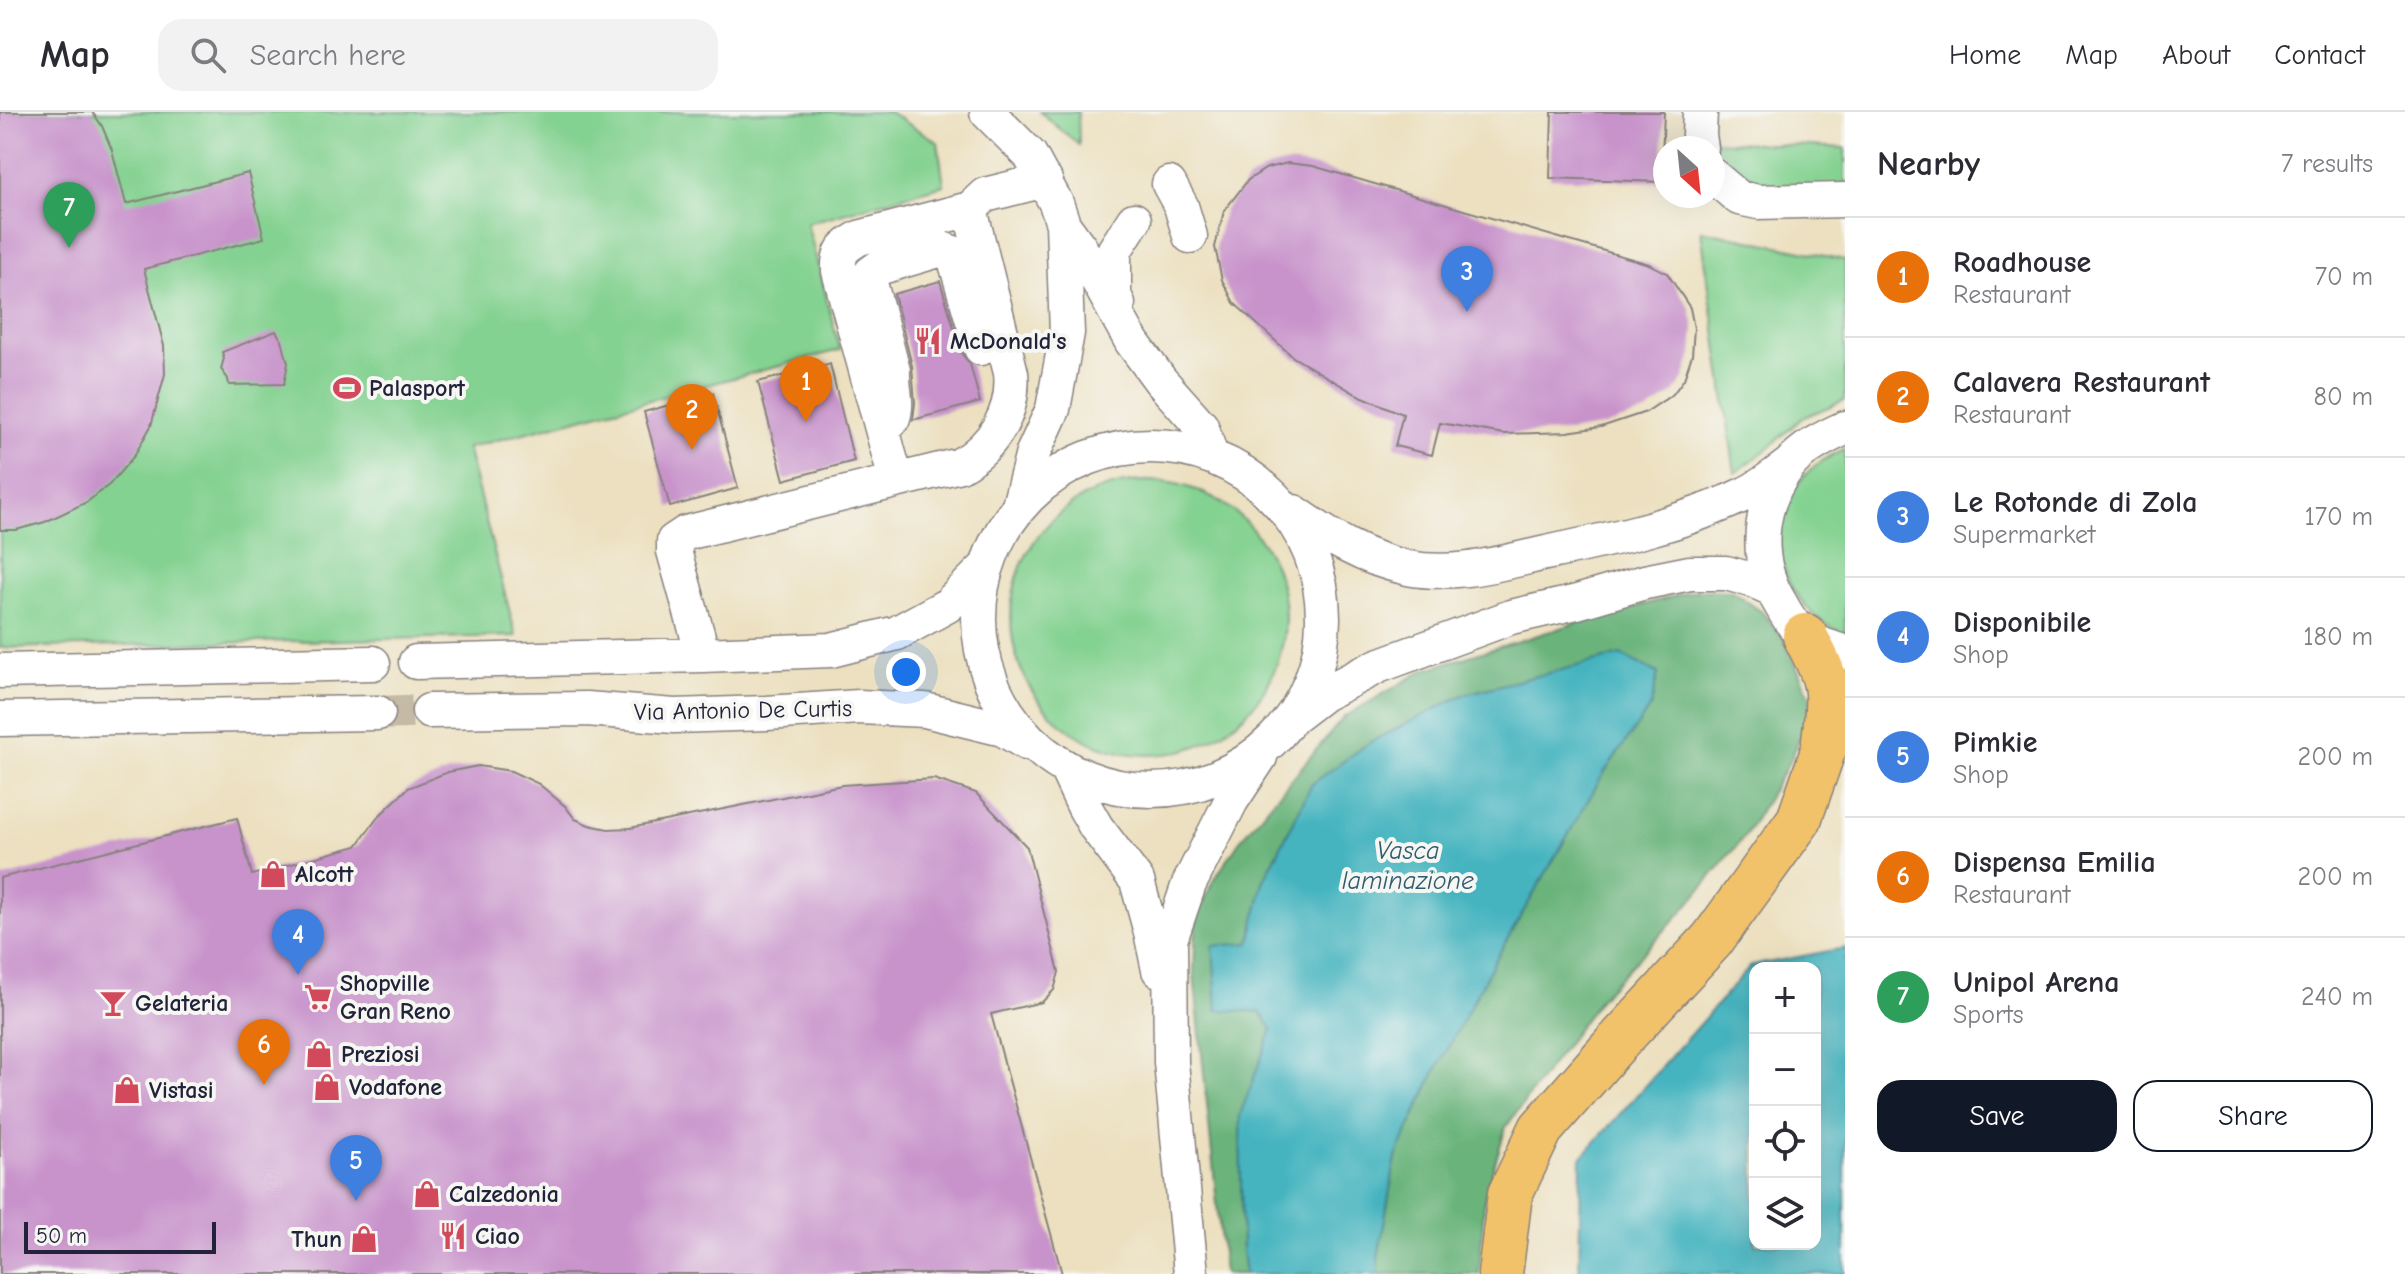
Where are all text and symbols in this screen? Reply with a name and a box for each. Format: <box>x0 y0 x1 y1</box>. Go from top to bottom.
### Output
search box <box>158 19 718 91</box>
text: Map <box>40 33 110 77</box>
icon: search <box>186 33 230 77</box>
text: Search here <box>250 38 406 73</box>
text: Home <box>1949 39 2021 71</box>
text: Map <box>2065 39 2118 71</box>
text: About <box>2162 39 2230 71</box>
text: Contact <box>2274 39 2365 71</box>
north arrow <box>1653 136 1725 208</box>
text: Nearby <box>1877 144 1980 184</box>
text: 7 results <box>2281 149 2373 179</box>
pin: 7 <box>43 182 95 248</box>
text: Roadhouse <box>1953 245 2091 280</box>
pin: 3 <box>1441 246 1493 312</box>
text: 1 <box>1898 262 1908 292</box>
text: 70 m <box>2315 262 2373 292</box>
text: Restaurant <box>1953 280 2070 310</box>
restaurant icon: McDonald's <box>913 326 943 356</box>
place label: McDonald's <box>950 327 1067 355</box>
pin: 1 <box>780 356 832 422</box>
text: Calavera Restaurant <box>1953 365 2210 400</box>
sports icon: Palasport <box>332 373 362 403</box>
place label: Palasport <box>369 374 466 402</box>
text: 2 <box>1897 382 1909 412</box>
text: 80 m <box>2314 382 2373 412</box>
pin: 2 <box>666 384 718 450</box>
text: Restaurant <box>1953 400 2070 430</box>
text: Le Rotonde di Zola <box>1953 485 2197 520</box>
text: 3 <box>1897 502 1909 532</box>
text: 170 m <box>2304 502 2373 532</box>
text: Supermarket <box>1953 520 2096 550</box>
text: Disponibile <box>1953 605 2091 640</box>
text: 4 <box>1897 622 1909 652</box>
text: 180 m <box>2303 622 2373 652</box>
text: Shop <box>1953 640 2009 670</box>
your location <box>886 652 926 692</box>
street label: Via Antonio De Curtis <box>634 694 852 726</box>
text: Pimkie <box>1953 725 2037 760</box>
text: 5 <box>1896 742 1910 772</box>
text: 200 m <box>2298 742 2373 772</box>
text: Shop <box>1953 760 2009 790</box>
water label: Vasca laminazione <box>1342 836 1474 896</box>
text: Dispensa Emilia <box>1953 845 2156 880</box>
shop icon: Alcott <box>258 859 288 889</box>
place label: Alcott <box>295 860 354 888</box>
text: 6 <box>1896 862 1910 892</box>
text: 200 m <box>2298 862 2373 892</box>
text: Restaurant <box>1953 880 2070 910</box>
pin: 4 <box>272 909 324 975</box>
map controls <box>1749 962 1821 1250</box>
button: + <box>1749 962 1821 1034</box>
text: Unipol Arena <box>1953 965 2120 1000</box>
place label: Shopville Gran Reno <box>340 969 451 1025</box>
supermarket icon: Shopville Gran Reno <box>303 982 333 1012</box>
text: 7 <box>1897 982 1909 1012</box>
text: 240 m <box>2301 982 2373 1012</box>
bar icon: Gelateria <box>98 988 128 1018</box>
place label: Gelateria <box>135 989 228 1017</box>
text: Sports <box>1953 1000 2024 1030</box>
pin: 6 <box>238 1019 290 1085</box>
button: − <box>1749 1034 1821 1106</box>
shop icon: Preziosi <box>304 1039 334 1069</box>
place label: Preziosi <box>341 1040 420 1068</box>
shop icon: Vodafone <box>312 1072 342 1102</box>
place label: Vodafone <box>349 1073 442 1101</box>
shop icon: Vistasi <box>112 1075 142 1105</box>
place label: Vistasi <box>149 1076 213 1104</box>
button: Save <box>1877 1080 2117 1152</box>
button: Share <box>2133 1080 2373 1152</box>
button: locate <box>1749 1106 1821 1178</box>
pin: 5 <box>330 1135 382 1201</box>
button: layers <box>1749 1178 1821 1250</box>
shop icon: Calzedonia <box>412 1179 442 1209</box>
place label: Calzedonia <box>449 1180 559 1208</box>
scale bar <box>24 1218 216 1254</box>
restaurant icon: Ciao <box>438 1221 468 1251</box>
place label: Ciao <box>475 1222 520 1250</box>
text: 50 m <box>36 1223 87 1249</box>
shop icon: Thun <box>349 1224 379 1254</box>
place label: Thun <box>291 1225 342 1253</box>

